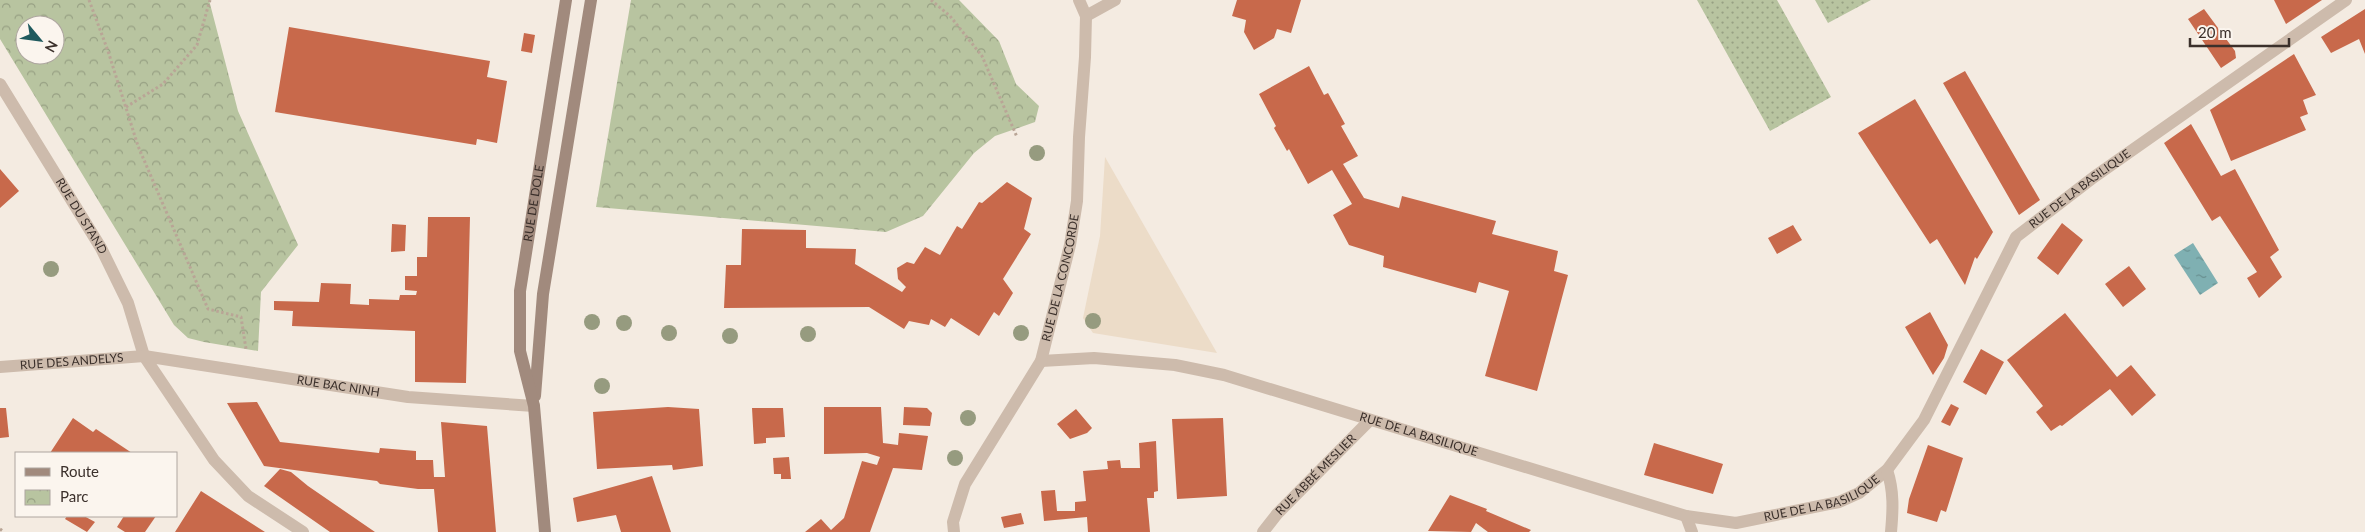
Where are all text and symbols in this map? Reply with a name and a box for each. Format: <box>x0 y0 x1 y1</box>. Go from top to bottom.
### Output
north arrow <box>15 15 65 65</box>
scale bar <box>2190 15 2289 47</box>
text: 20 m <box>2198 23 2232 41</box>
text: N <box>42 38 62 55</box>
street label: RUE DE LA BASILIQUE <box>2026 146 2133 231</box>
street label: RUE DE DOLE <box>520 164 547 243</box>
street label: RUE DU STAND <box>53 175 111 256</box>
street label: RUE DE LA CONCORDE <box>1038 213 1082 343</box>
street label: RUE DES ANDELYS <box>19 350 124 372</box>
street label: RUE BAC NINH <box>296 372 381 400</box>
street label: RUE DE LA BASILIQUE <box>1358 409 1480 459</box>
street label: RUE ABBÉ MESLIER <box>1272 430 1359 518</box>
legend <box>15 452 178 517</box>
text: Route <box>60 462 99 480</box>
street label: RUE DE LA BASILIQUE <box>1762 471 1882 524</box>
text: Parc <box>60 487 89 505</box>

